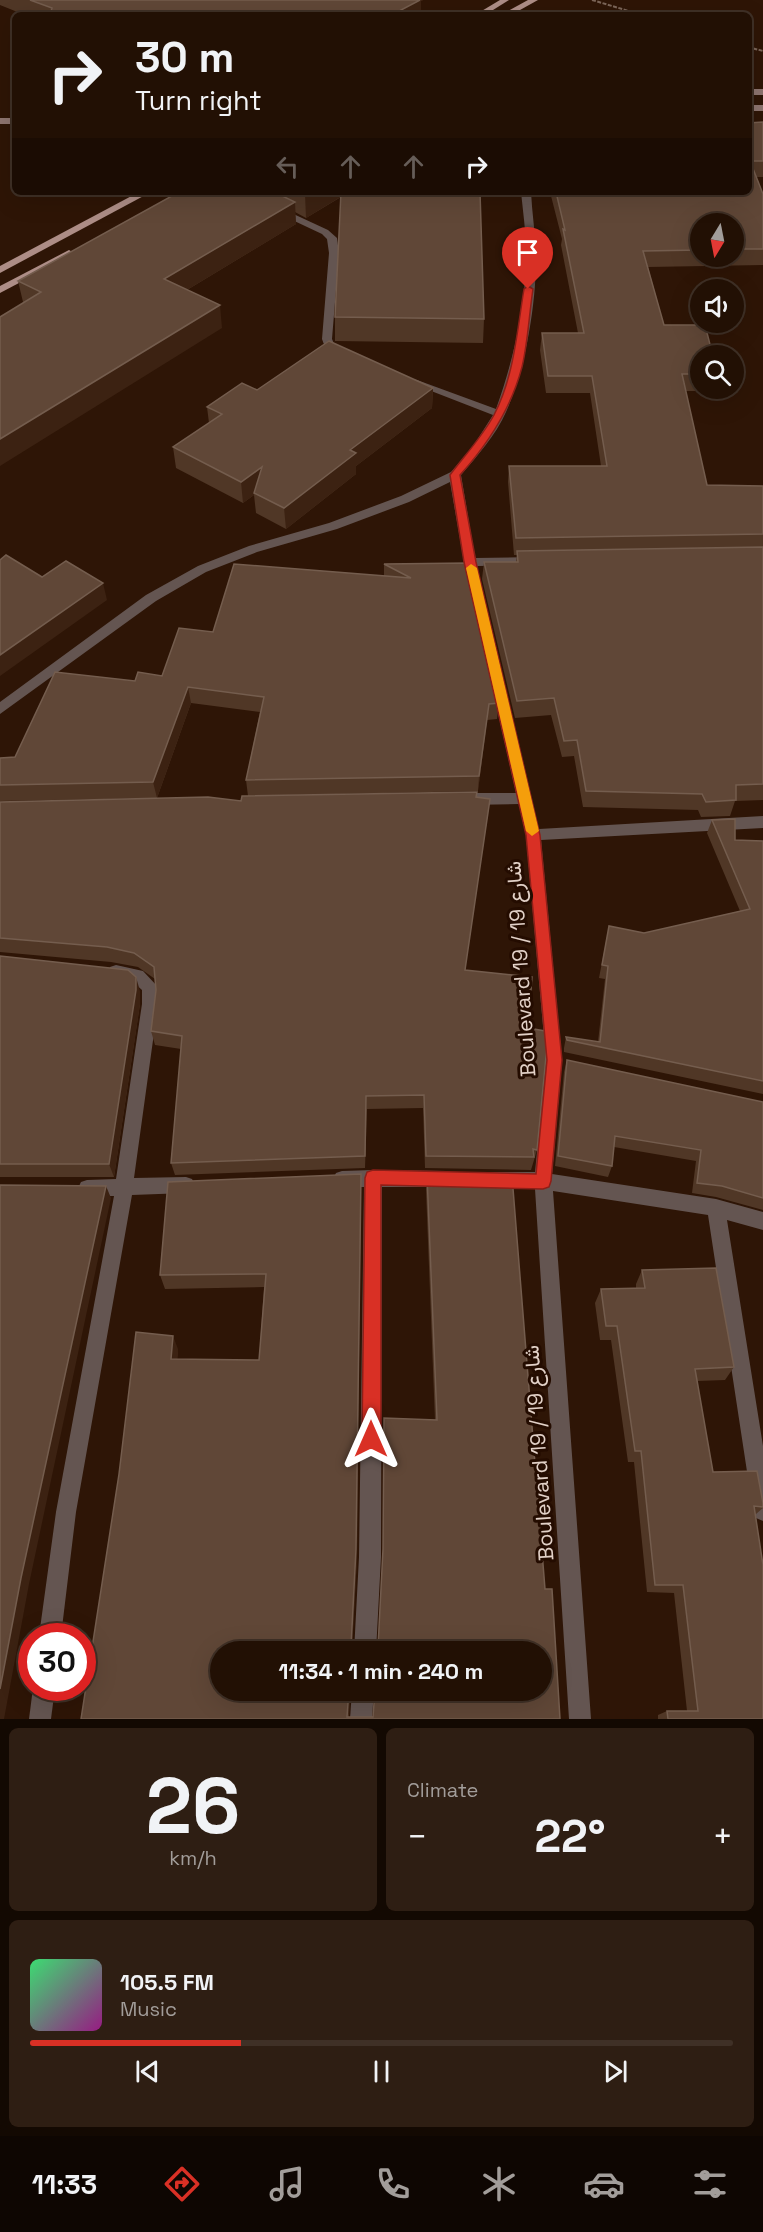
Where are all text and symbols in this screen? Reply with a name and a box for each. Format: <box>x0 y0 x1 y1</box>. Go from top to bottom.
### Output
text: 30 m <box>135 31 234 84</box>
icon: right <box>36 36 114 114</box>
text: Turn right <box>135 83 262 118</box>
icon: left <box>271 150 304 183</box>
icon: ahead <box>334 150 367 183</box>
icon: ahead <box>397 150 430 183</box>
icon: right <box>460 150 493 183</box>
north arrow <box>690 213 744 267</box>
map controls <box>690 213 744 399</box>
pin <box>502 227 553 289</box>
icon: arrive <box>511 236 544 269</box>
button: sound <box>690 279 744 333</box>
button: search <box>690 345 744 399</box>
street label: Boulevard 19 / شارع 19 <box>500 860 542 1078</box>
street label: Boulevard 19 / شارع 19 <box>518 1344 560 1562</box>
position arrow <box>339 1407 403 1471</box>
speed limit sign: 30 <box>18 1623 96 1701</box>
text: 11:34 · 1 min · 240 m <box>279 1657 483 1685</box>
text: 26 <box>146 1756 240 1856</box>
text: Climate <box>407 1777 478 1803</box>
text: 22° <box>534 1808 606 1865</box>
text: − <box>407 1816 427 1858</box>
text: + <box>713 1816 733 1858</box>
text: km/h <box>169 1845 217 1871</box>
text: 105.5 FM <box>120 1968 214 1996</box>
text: Music <box>120 1996 177 2022</box>
icon: previous <box>131 2055 164 2088</box>
icon: pause <box>365 2055 398 2088</box>
icon: next <box>599 2055 632 2088</box>
icon: directions <box>161 2163 203 2205</box>
icon: music <box>266 2163 308 2205</box>
icon: phone <box>372 2163 414 2205</box>
icon: climate <box>478 2163 520 2205</box>
icon: car <box>583 2163 625 2205</box>
icon: filters <box>689 2163 731 2205</box>
text: 11:33 <box>32 2167 97 2202</box>

